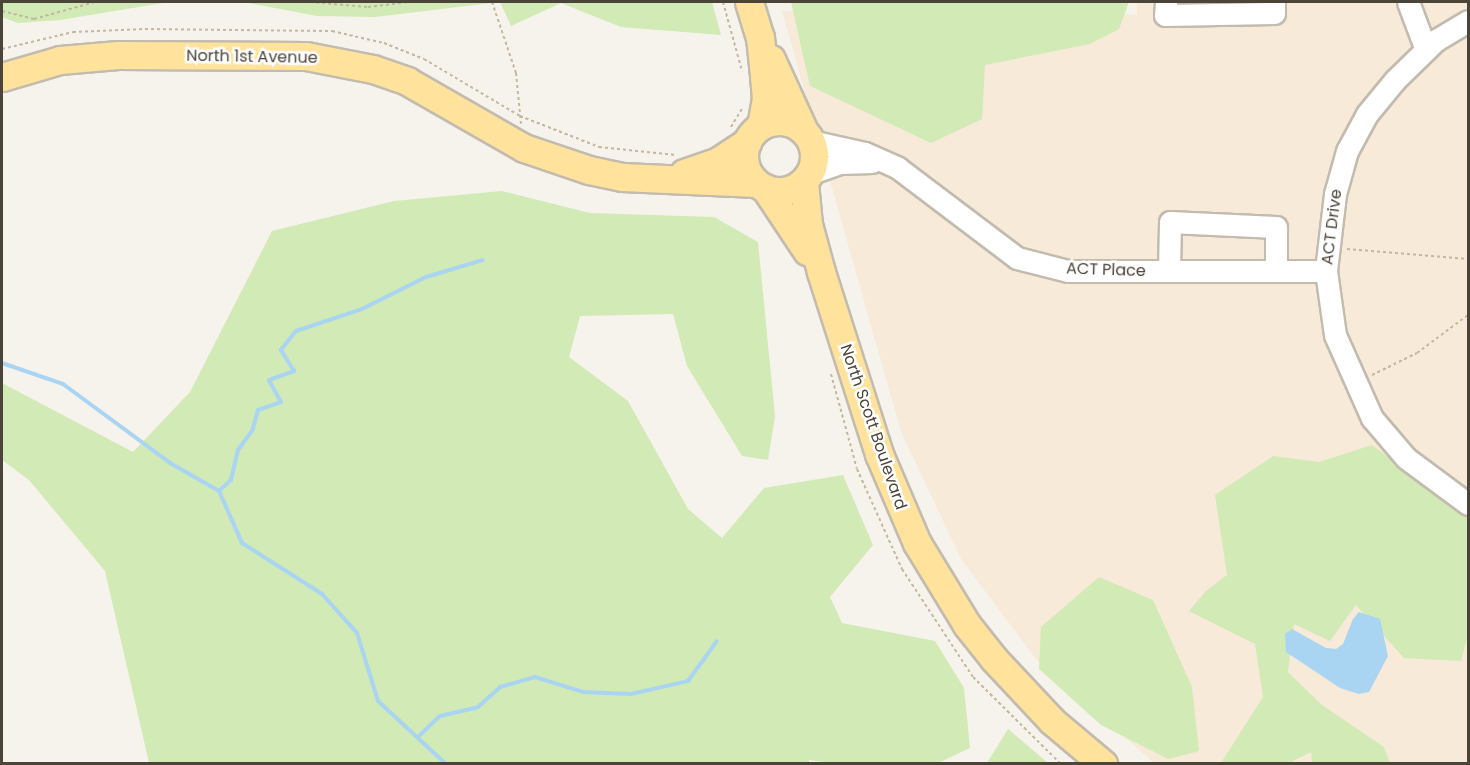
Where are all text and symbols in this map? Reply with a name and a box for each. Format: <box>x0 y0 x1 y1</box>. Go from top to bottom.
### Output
street label: North 1st Avenue <box>186 46 318 68</box>
street label: ACT Drive <box>1318 188 1346 266</box>
street label: ACT Place <box>1066 259 1146 281</box>
street label: North Scott Boulevard <box>836 342 910 512</box>

